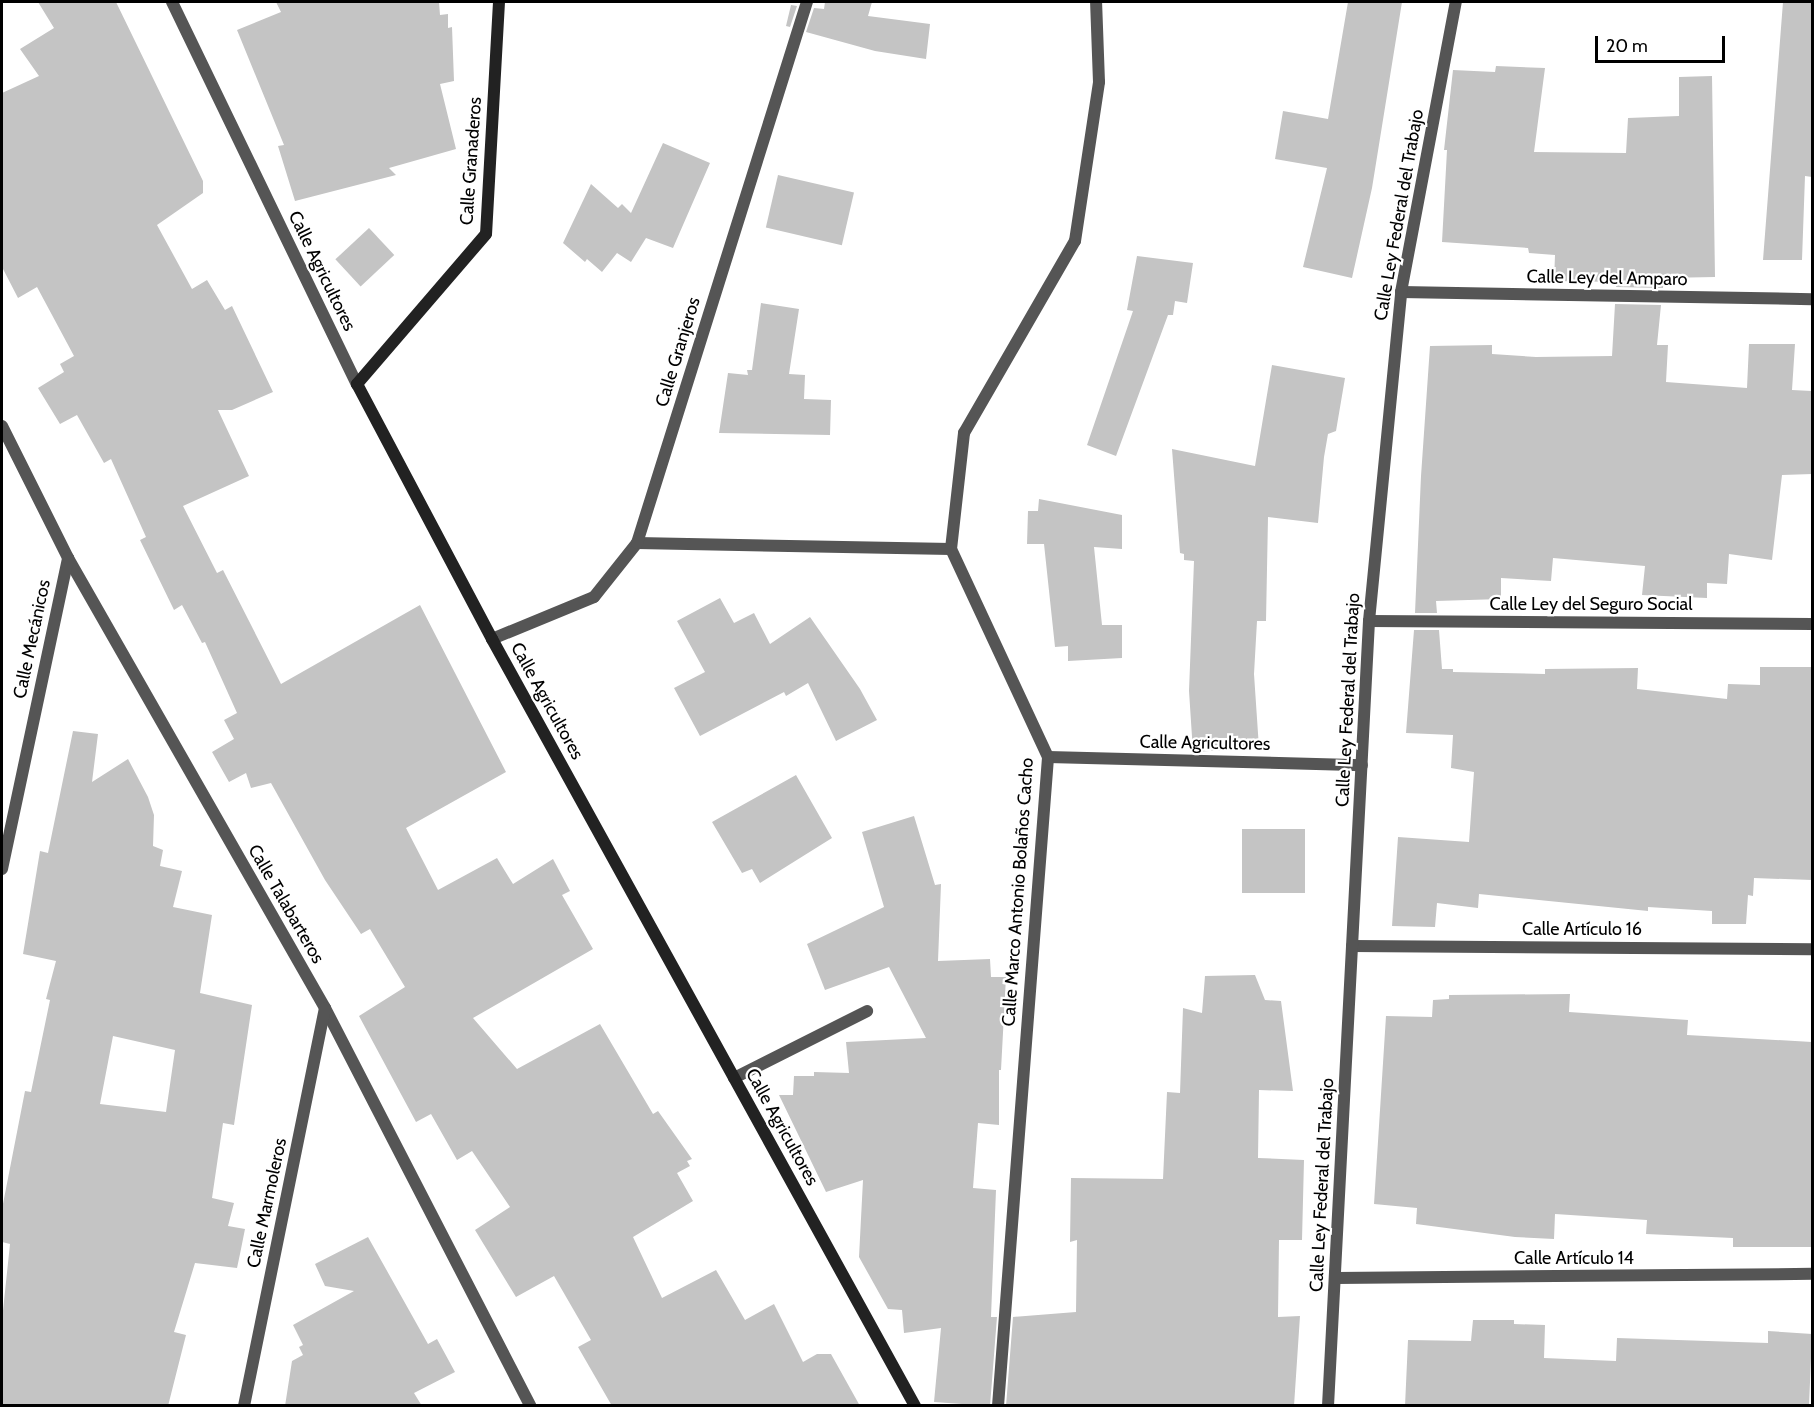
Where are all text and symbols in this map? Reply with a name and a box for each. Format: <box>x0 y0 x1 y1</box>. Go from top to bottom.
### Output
scale bar <box>1598 24 1728 62</box>
text: 20 m <box>1606 35 1648 57</box>
street label: Calle Granaderos <box>456 96 486 226</box>
street label: Calle Ley Federal del Trabajo <box>1370 108 1428 322</box>
street label: Calle Agricultores <box>284 208 360 334</box>
street label: Calle Ley del Amparo <box>1526 266 1688 290</box>
street label: Calle Granjeros <box>651 295 705 409</box>
street label: Calle Mecánicos <box>9 578 55 700</box>
street label: Calle Ley Federal del Trabajo <box>1332 593 1364 807</box>
street label: Calle Ley del Seguro Social <box>1490 593 1692 615</box>
street label: Calle Agricultores <box>506 639 588 763</box>
street label: Calle Agricultores <box>1140 731 1270 755</box>
street label: Calle Marco Antonio Bolaños Cacho <box>998 757 1038 1027</box>
street label: Calle Talabarteros <box>243 841 329 967</box>
street label: Calle Artículo 16 <box>1522 918 1642 940</box>
street label: Calle Agricultores <box>741 1065 823 1189</box>
street label: Calle Ley Federal del Trabajo <box>1306 1078 1338 1292</box>
street label: Calle Marmoleros <box>243 1136 291 1270</box>
street label: Calle Artículo 14 <box>1514 1247 1634 1269</box>

